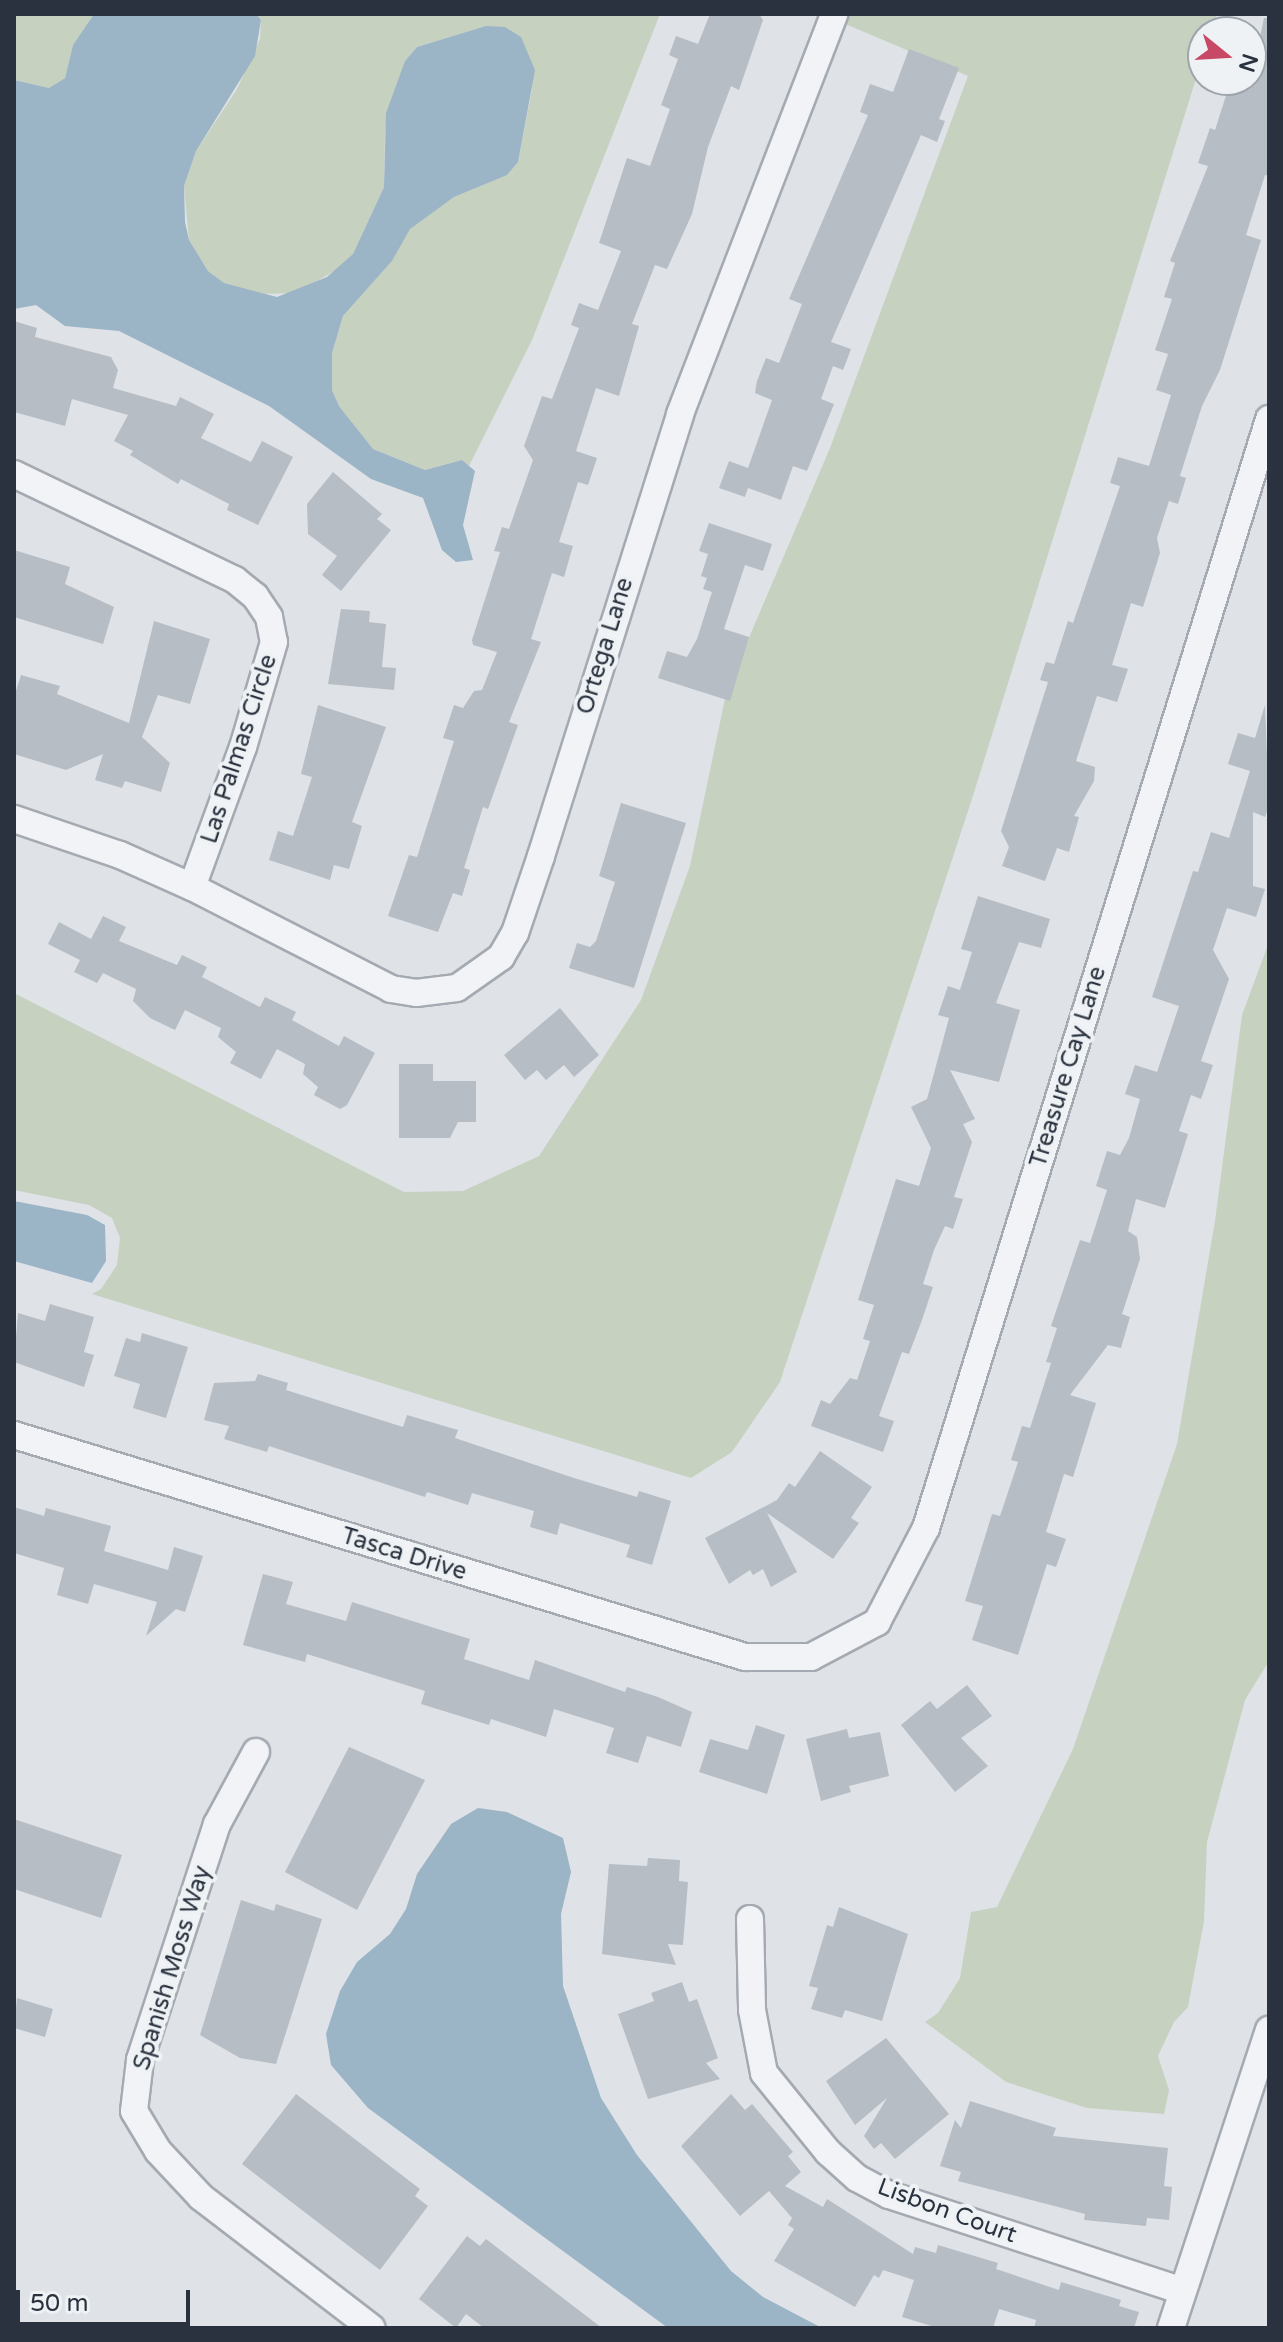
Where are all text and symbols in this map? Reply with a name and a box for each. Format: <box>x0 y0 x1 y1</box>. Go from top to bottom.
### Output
north arrow <box>1187 16 1267 96</box>
text: N <box>1233 50 1263 75</box>
street label: Ortega Lane <box>571 574 639 718</box>
street label: Las Palmas Circle <box>195 651 283 847</box>
street label: Treasure Cay Lane <box>1024 963 1112 1171</box>
street label: Tasca Drive <box>338 1521 470 1587</box>
street label: Spanish Moss Way <box>127 1862 217 2074</box>
street label: Lisbon Court <box>874 2173 1020 2249</box>
scale bar <box>20 2274 194 2324</box>
text: 50 m <box>30 2289 88 2318</box>

